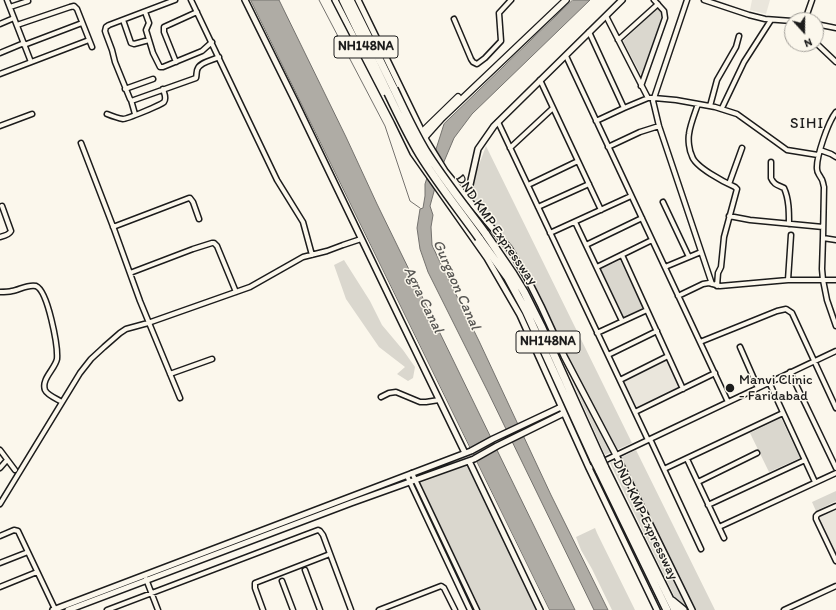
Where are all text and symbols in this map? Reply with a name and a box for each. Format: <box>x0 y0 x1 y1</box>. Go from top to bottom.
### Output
north arrow <box>784 12 824 52</box>
text: N <box>802 35 814 50</box>
road number: NH148NA <box>334 36 398 58</box>
district label: SIHI <box>791 115 823 133</box>
street label: DND KMP Expressway <box>451 171 541 289</box>
water label: Gurgaon Canal <box>428 237 484 333</box>
water label: Agra Canal <box>399 264 447 336</box>
road number: NH148NA <box>516 331 580 353</box>
place label: Manvi Clinic - Faridabad <box>739 372 813 404</box>
marker: Manvi Clinic - Faridabad <box>724 382 736 394</box>
street label: DND KMP Expressway <box>609 457 681 583</box>

